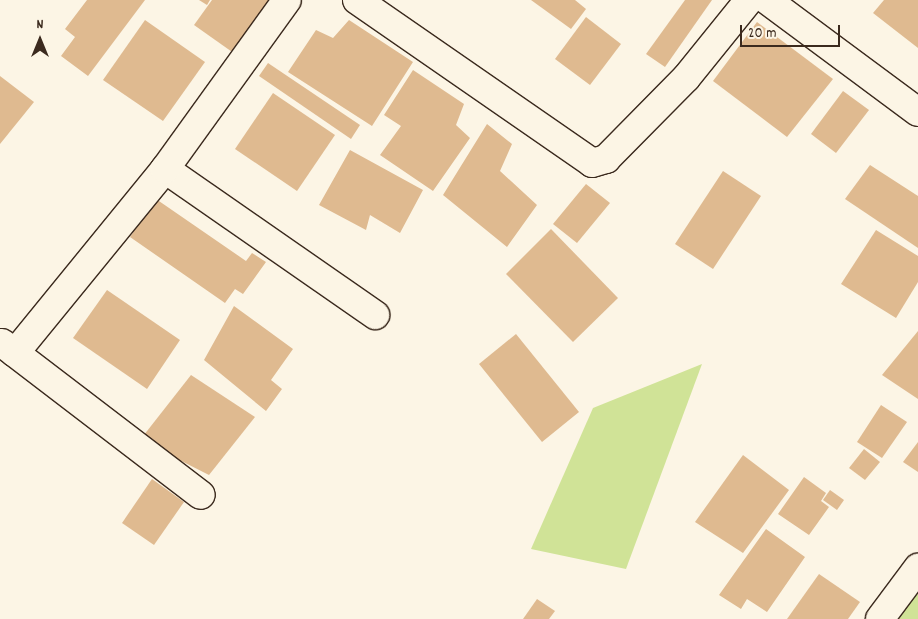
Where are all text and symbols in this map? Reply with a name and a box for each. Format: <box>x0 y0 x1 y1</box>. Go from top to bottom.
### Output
north arrow <box>15 15 65 65</box>
text: N <box>37 15 43 35</box>
scale bar <box>743 15 843 47</box>
text: 20 m <box>748 23 776 45</box>

